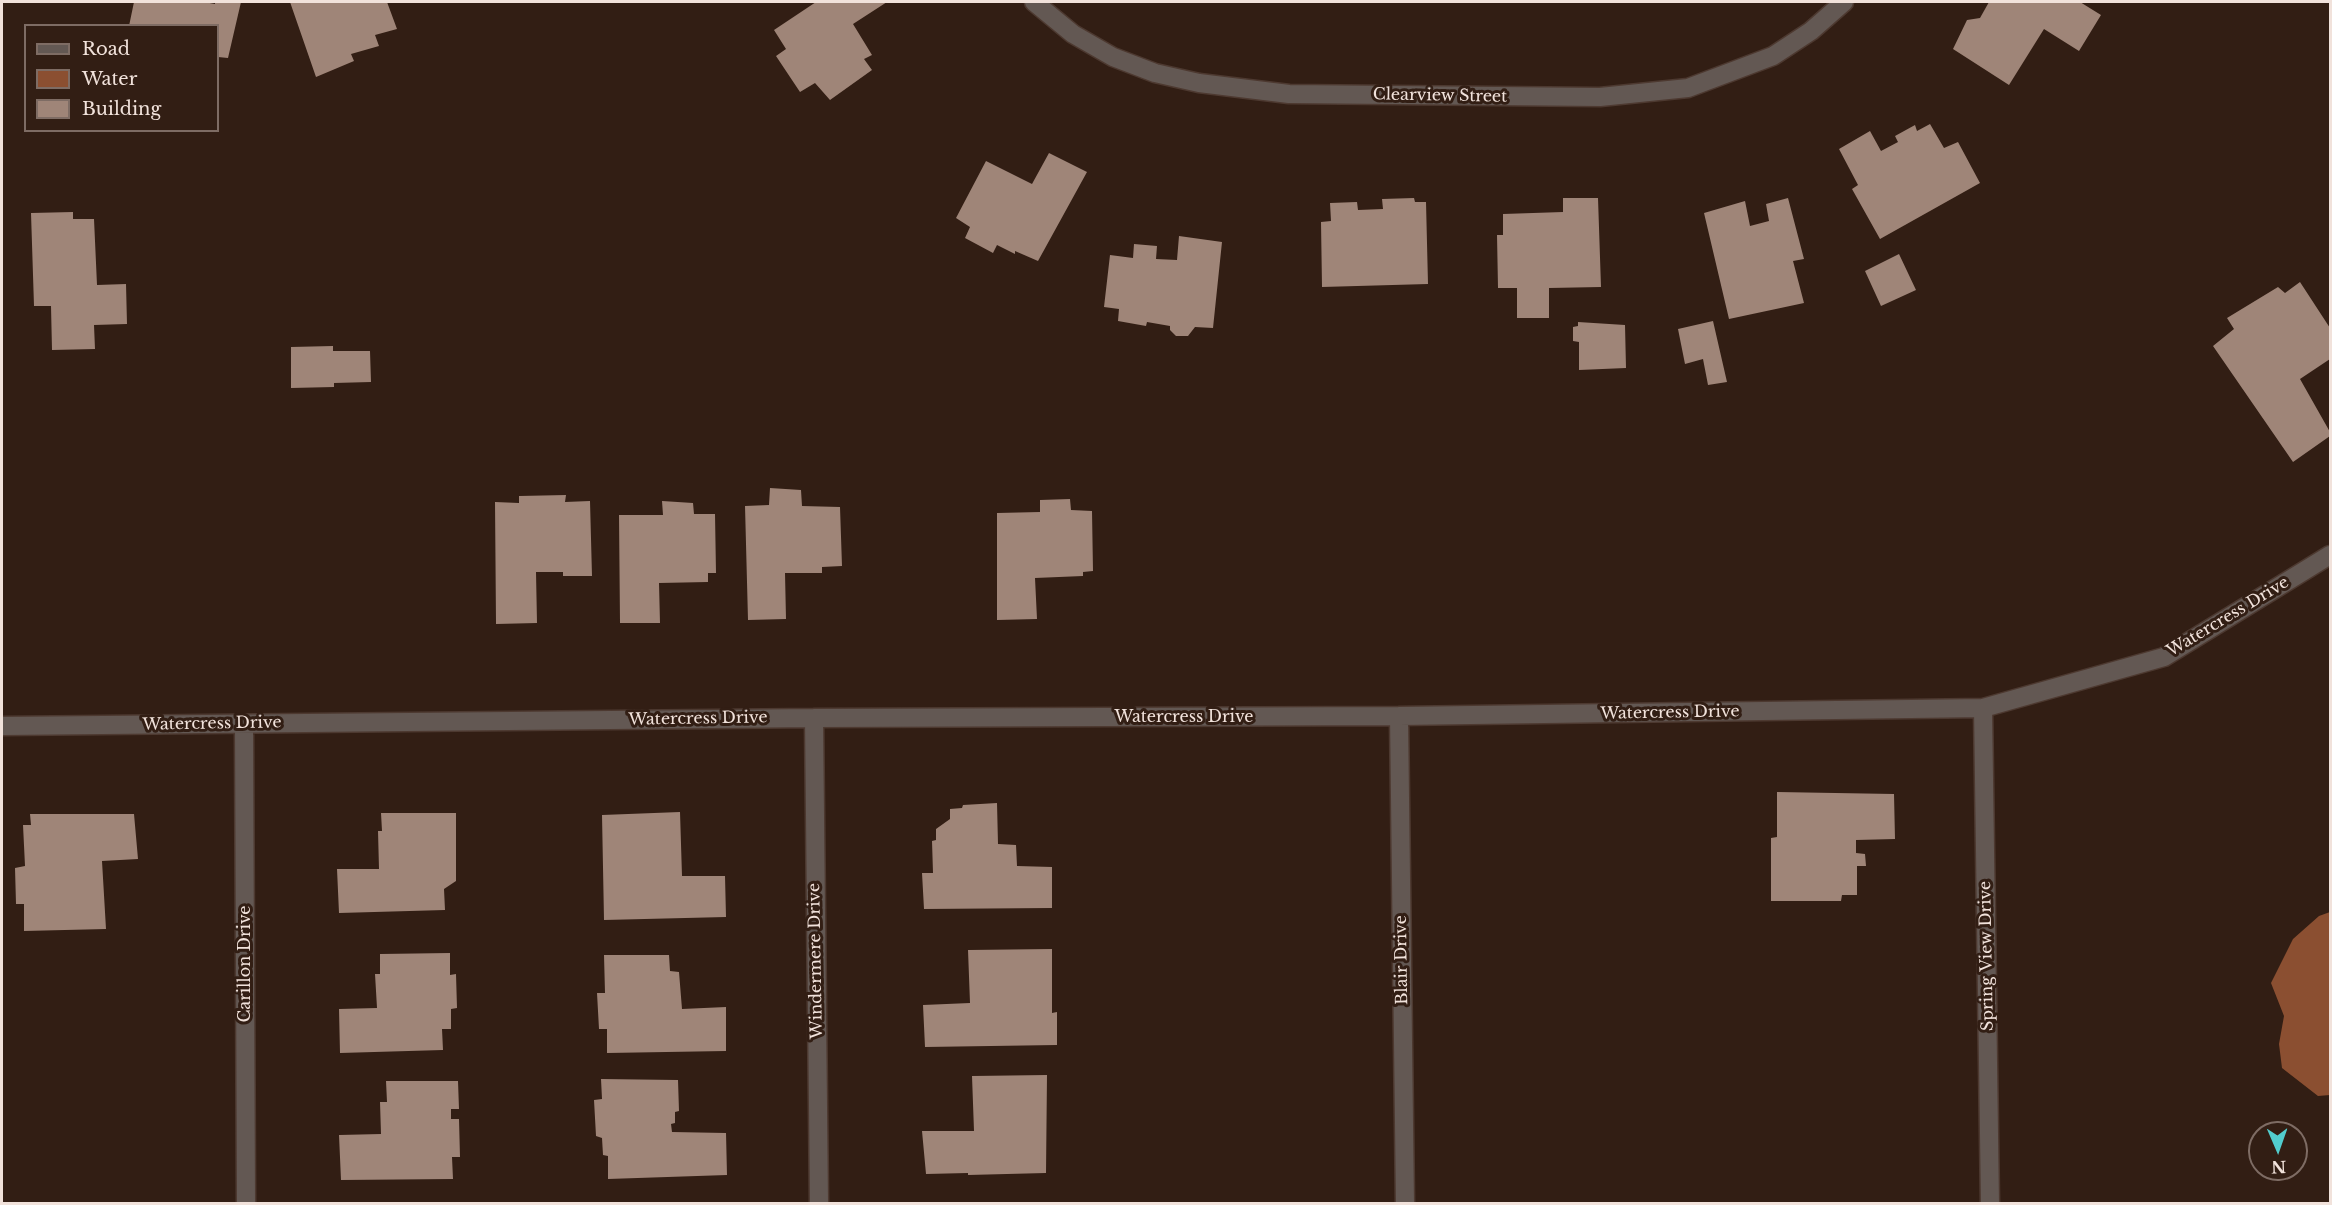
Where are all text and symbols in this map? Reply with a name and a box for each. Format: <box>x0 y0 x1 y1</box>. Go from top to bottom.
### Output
legend <box>24 24 219 132</box>
text: Road <box>82 38 130 60</box>
text: Water <box>82 68 137 90</box>
street label: Clearview Street <box>1373 85 1507 107</box>
text: Building <box>82 98 161 120</box>
street label: Watercress Drive <box>2163 573 2293 661</box>
street label: Watercress Drive <box>1600 702 1740 724</box>
street label: Watercress Drive <box>1115 707 1253 727</box>
street label: Watercress Drive <box>628 708 768 730</box>
street label: Watercress Drive <box>142 713 282 735</box>
street label: Spring View Drive <box>1976 881 1998 1031</box>
street label: Windermere Drive <box>805 883 827 1039</box>
street label: Carillon Drive <box>235 906 255 1022</box>
street label: Blair Drive <box>1392 915 1412 1005</box>
north arrow <box>2248 1121 2308 1181</box>
text: N <box>2271 1157 2286 1177</box>

